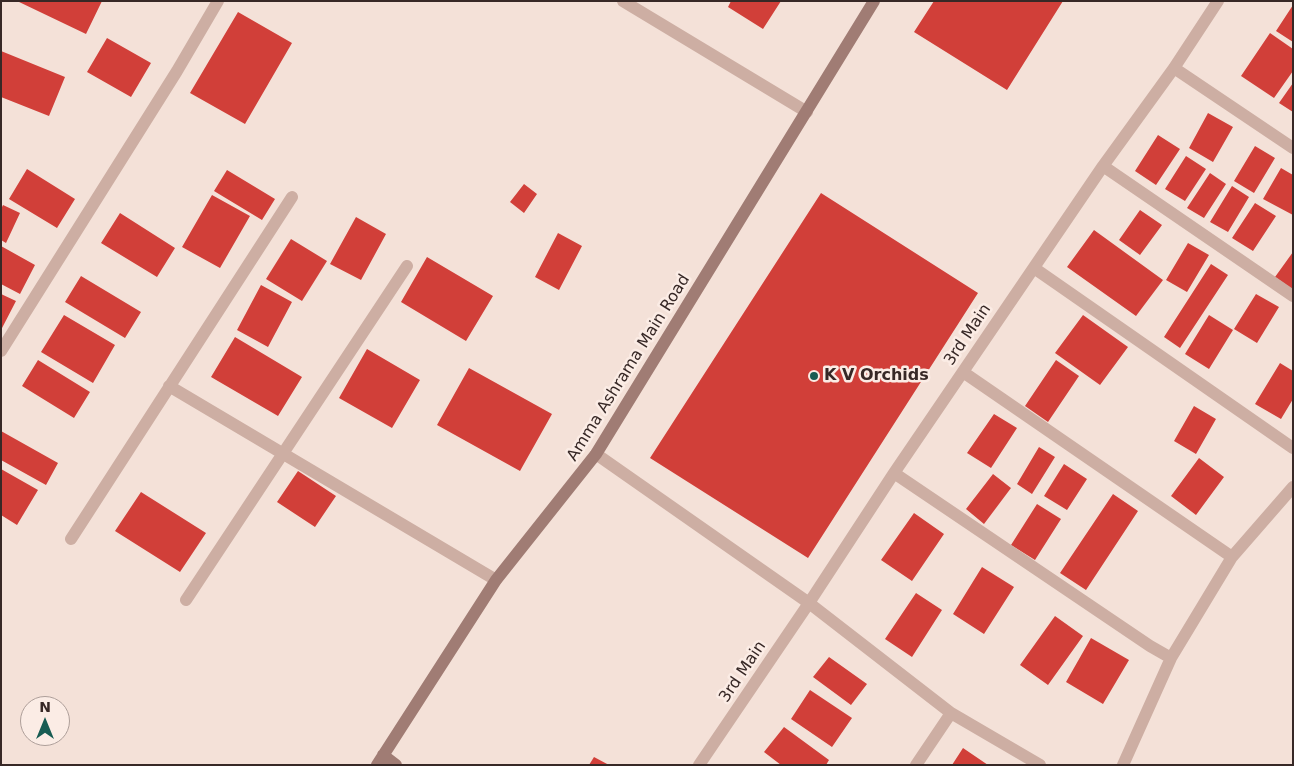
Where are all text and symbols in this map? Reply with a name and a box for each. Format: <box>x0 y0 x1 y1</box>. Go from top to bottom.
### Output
street label: Amma Ashrama Main Road <box>563 271 695 465</box>
street label: 3rd Main <box>940 301 996 369</box>
place label: K V Orchids <box>824 366 929 386</box>
marker: K V Orchids <box>808 370 820 382</box>
street label: 3rd Main <box>715 638 771 706</box>
north arrow <box>20 696 70 746</box>
text: N <box>39 699 51 715</box>

